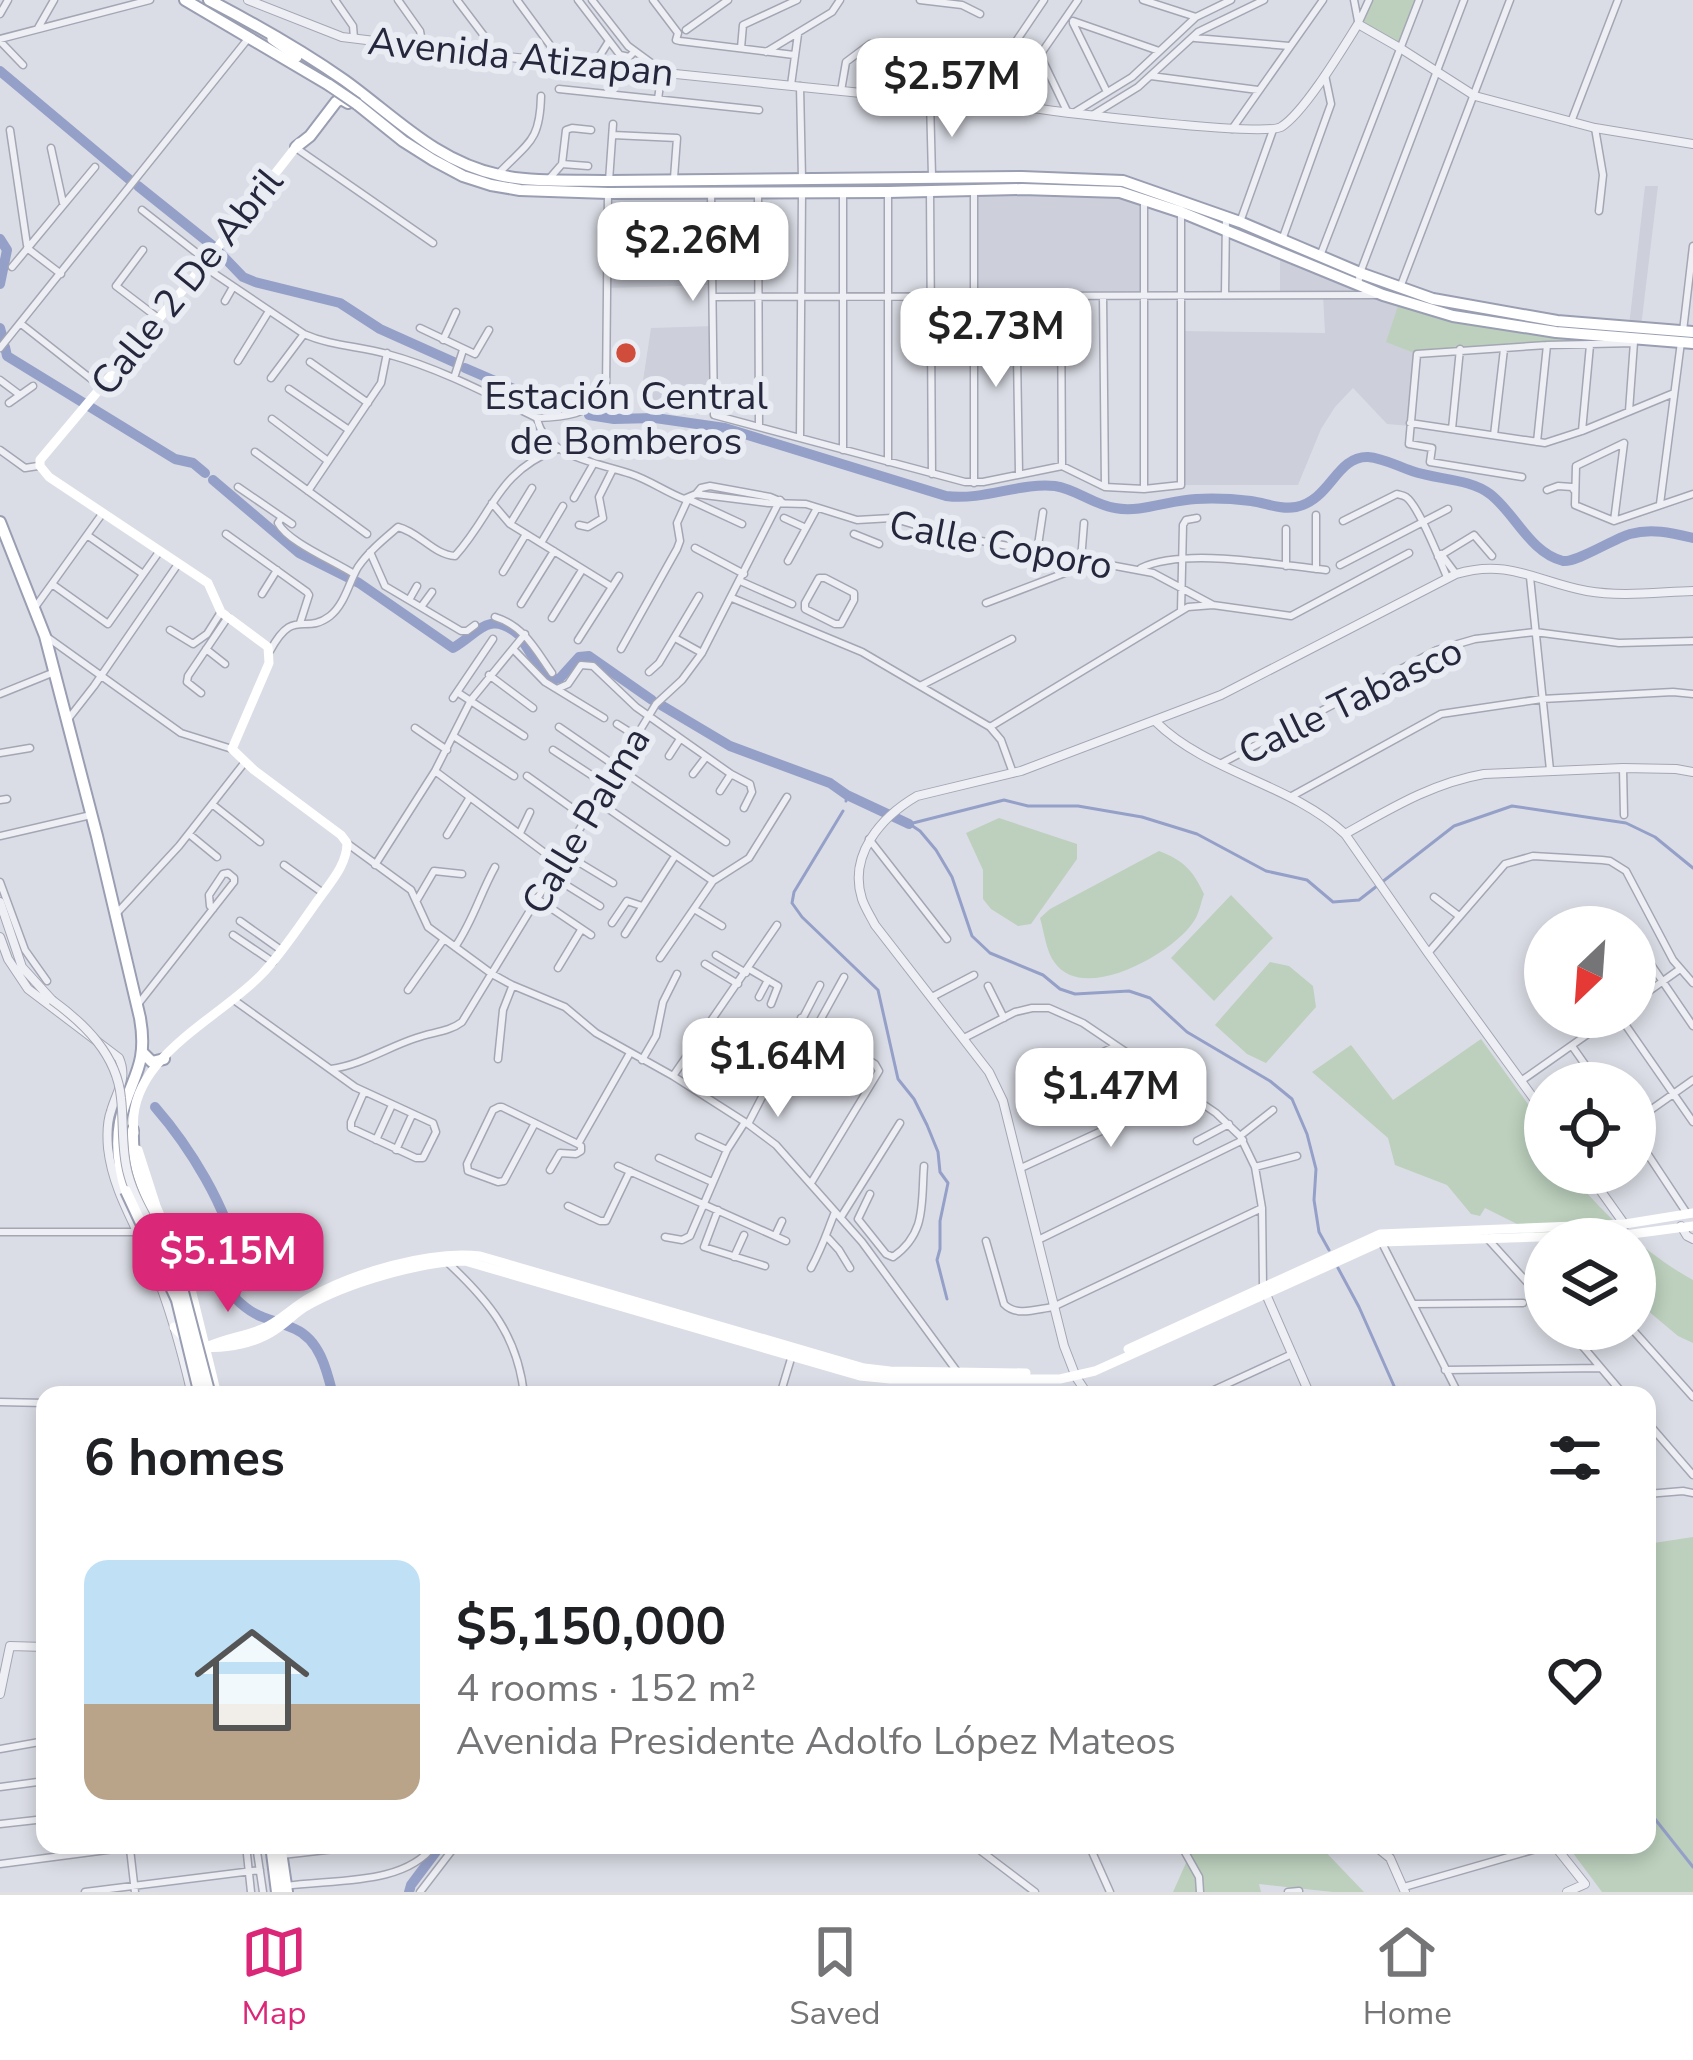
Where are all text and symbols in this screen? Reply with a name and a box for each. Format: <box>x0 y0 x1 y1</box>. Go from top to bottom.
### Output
street label: Avenida Atizapan <box>365 15 676 100</box>
pin: $2.57M <box>854 38 1050 140</box>
text: $2.57M <box>883 50 1021 103</box>
street label: Calle 2 De Abril <box>79 157 296 407</box>
pin: $2.26M <box>595 202 791 304</box>
text: $2.26M <box>624 214 762 267</box>
pin: $2.73M <box>898 288 1094 390</box>
text: $2.73M <box>927 300 1065 353</box>
marker: Estación Central de Bomberos <box>613 340 639 366</box>
place label: Estación Central de Bomberos <box>484 370 768 468</box>
street label: Calle Coporo <box>885 498 1117 593</box>
street label: Calle Tabasco <box>1230 624 1471 778</box>
street label: Calle Palma <box>509 717 663 924</box>
north arrow <box>1524 906 1656 1038</box>
map controls <box>1524 906 1656 1350</box>
pin: $1.64M <box>680 1018 876 1120</box>
text: $1.64M <box>709 1030 847 1083</box>
pin: $1.47M <box>1013 1048 1209 1150</box>
text: $1.47M <box>1042 1060 1180 1113</box>
button: locate <box>1524 1062 1656 1194</box>
pin: $5.15M <box>130 1213 326 1315</box>
button: layers <box>1524 1218 1656 1350</box>
text: $5.15M <box>159 1225 297 1278</box>
text: 6 homes <box>84 1423 285 1493</box>
icon: filters <box>1542 1425 1608 1491</box>
text: $5,150,000 <box>456 1592 726 1662</box>
icon: home <box>180 1608 324 1752</box>
icon: heart <box>1542 1647 1608 1713</box>
text: 4 rooms · 152 m² <box>456 1662 756 1715</box>
text: Avenida Presidente Adolfo López Mateos <box>456 1715 1176 1768</box>
tab: Map <box>241 1919 307 2036</box>
tab: Saved <box>789 1919 880 2036</box>
tab: Home <box>1363 1919 1452 2036</box>

